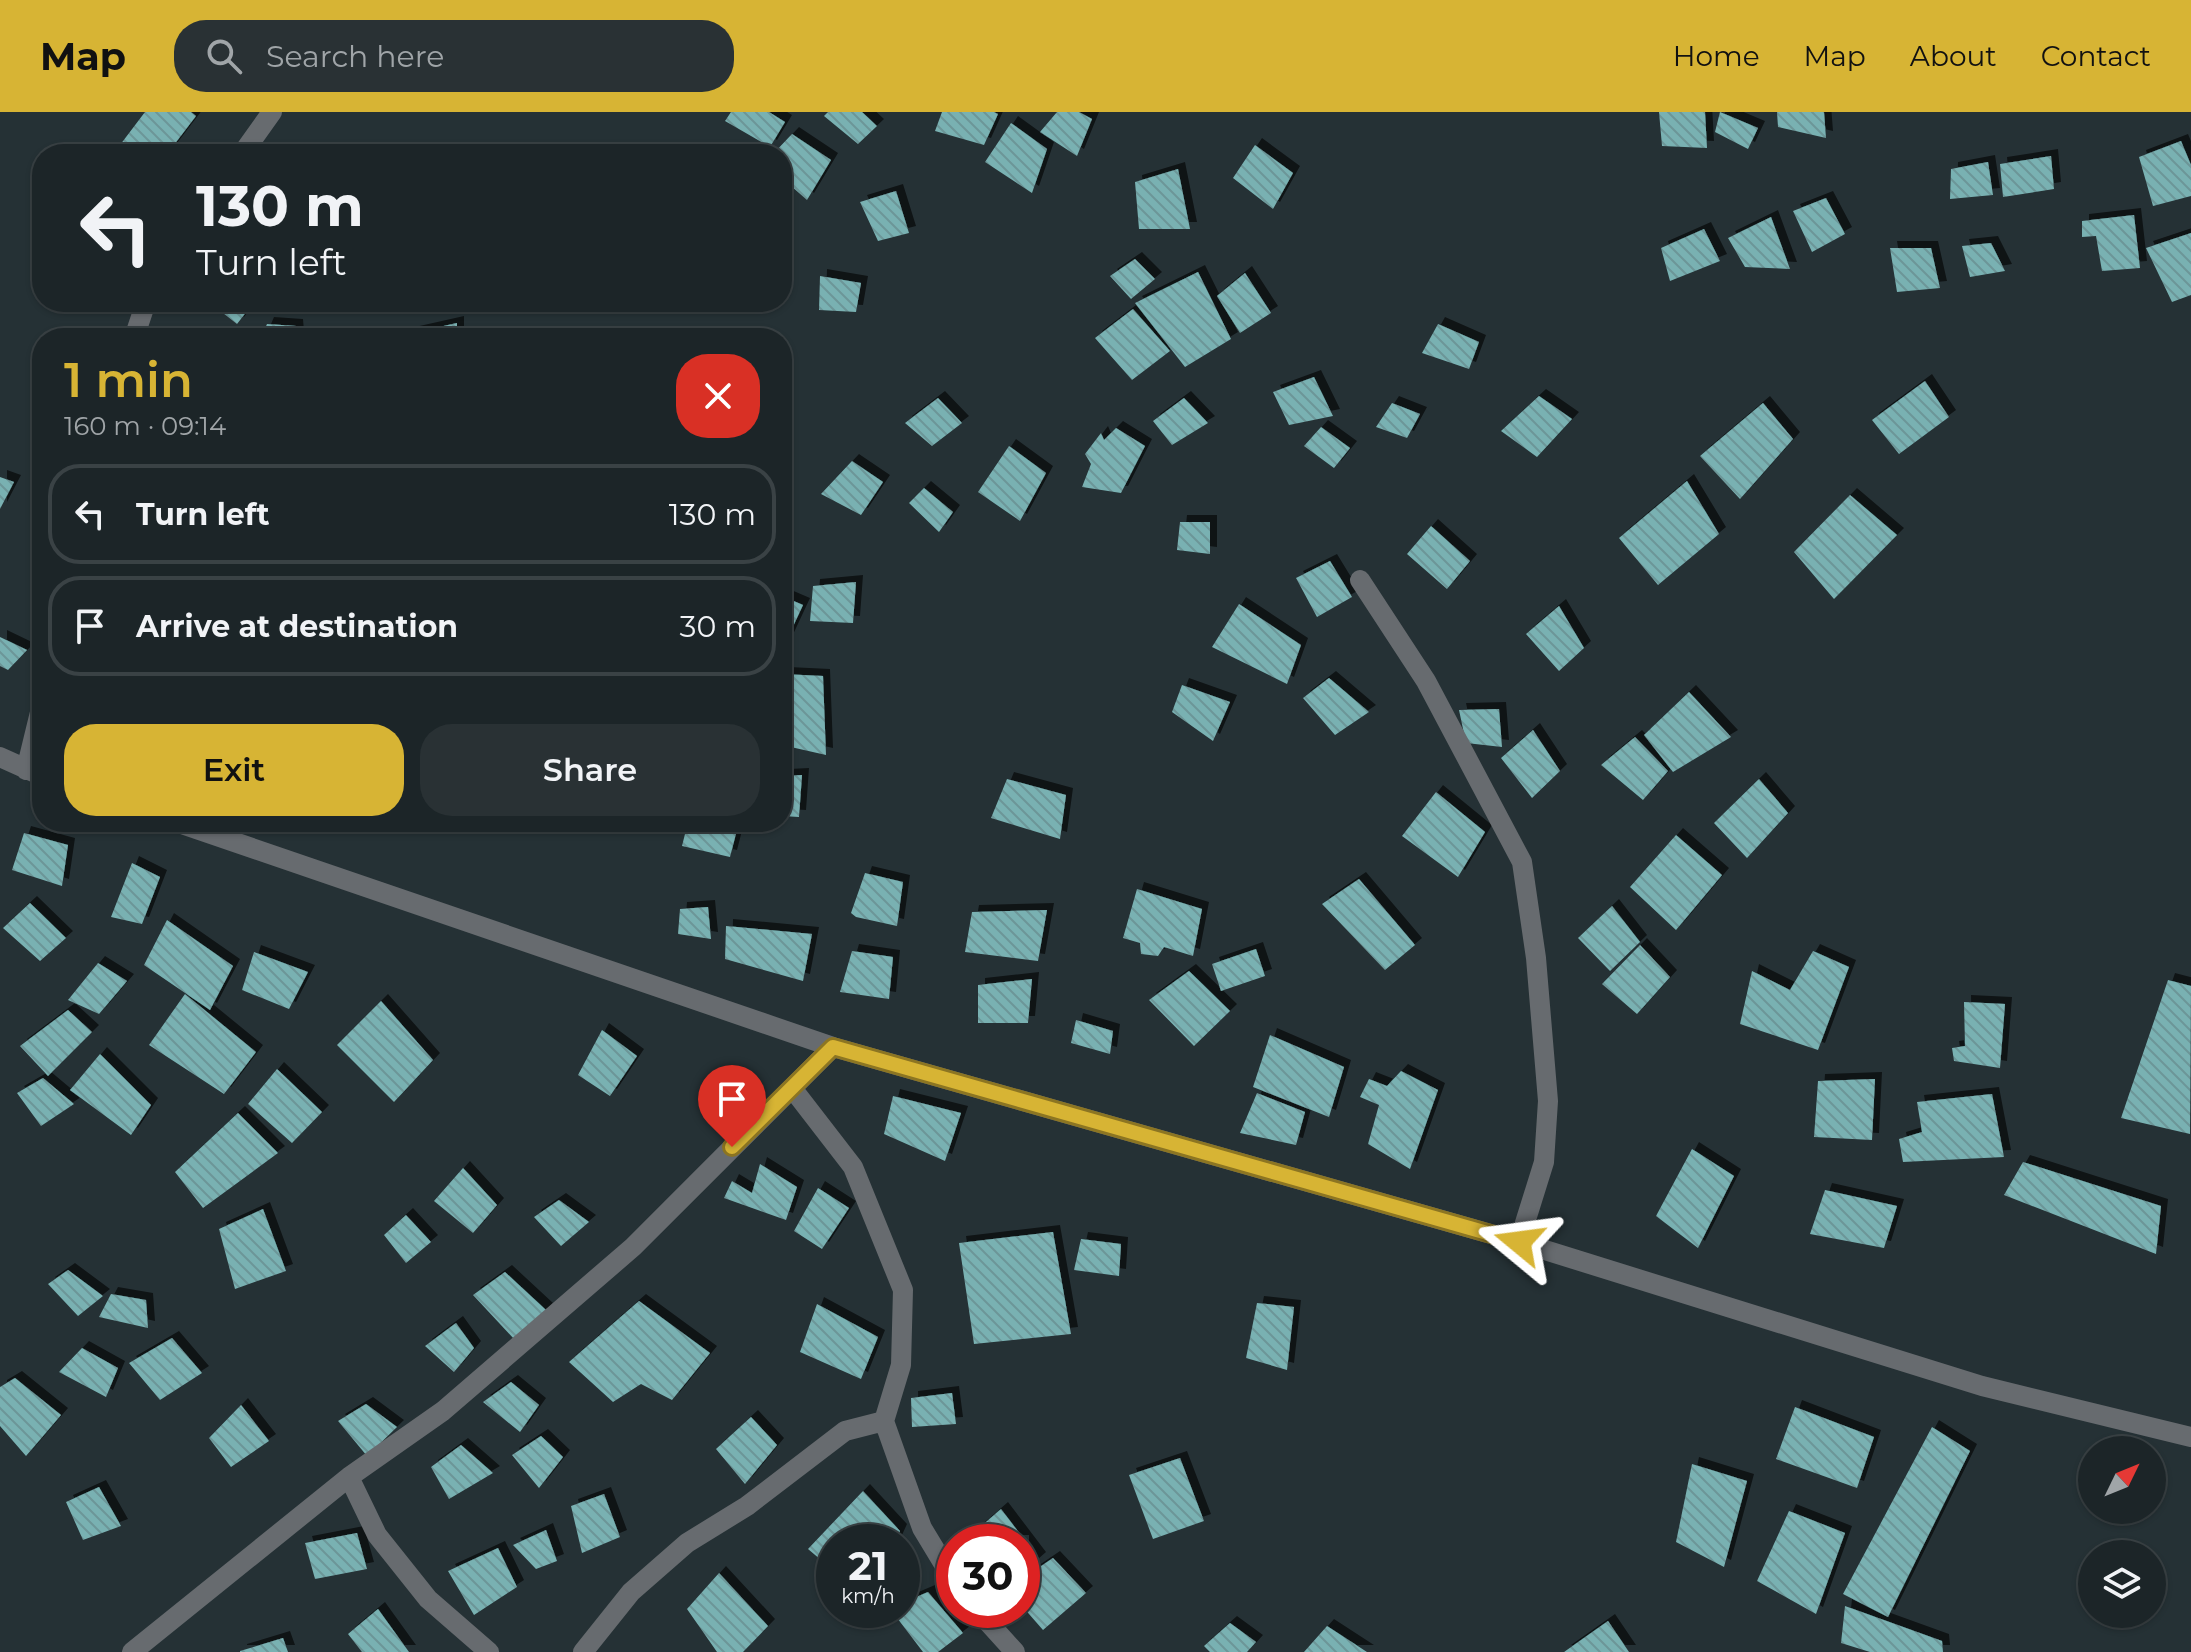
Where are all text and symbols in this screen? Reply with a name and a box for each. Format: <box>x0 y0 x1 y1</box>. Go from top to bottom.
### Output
search box <box>174 20 734 92</box>
text: Map <box>40 33 126 80</box>
icon: search <box>202 34 246 78</box>
text: Search here <box>266 38 444 75</box>
text: Home <box>1673 39 1760 73</box>
text: Map <box>1804 39 1866 73</box>
text: About <box>1910 39 1997 73</box>
text: Contact <box>2041 39 2151 73</box>
text: 130 m <box>196 172 364 240</box>
icon: left <box>64 176 168 280</box>
text: Turn left <box>196 240 347 284</box>
text: 1 min <box>64 351 193 409</box>
button: close <box>676 354 760 438</box>
text: 160 m · 09:14 <box>64 410 226 442</box>
icon: left <box>68 492 112 536</box>
text: Turn left <box>136 496 269 533</box>
text: 130 m <box>669 496 756 533</box>
icon: arrive <box>68 604 112 648</box>
text: Arrive at destination <box>136 608 458 645</box>
text: 30 m <box>680 608 756 645</box>
button: Exit <box>64 724 404 816</box>
button: Share <box>420 724 760 816</box>
pin <box>698 1065 766 1147</box>
icon: arrive <box>710 1077 754 1121</box>
position arrow <box>1477 1200 1561 1284</box>
north arrow <box>2078 1436 2166 1524</box>
map controls <box>2078 1436 2166 1628</box>
speed limit sign: 30 <box>936 1524 1040 1628</box>
button: layers <box>2078 1540 2166 1628</box>
text: 21 <box>848 1541 888 1590</box>
text: km/h <box>841 1584 895 1608</box>

